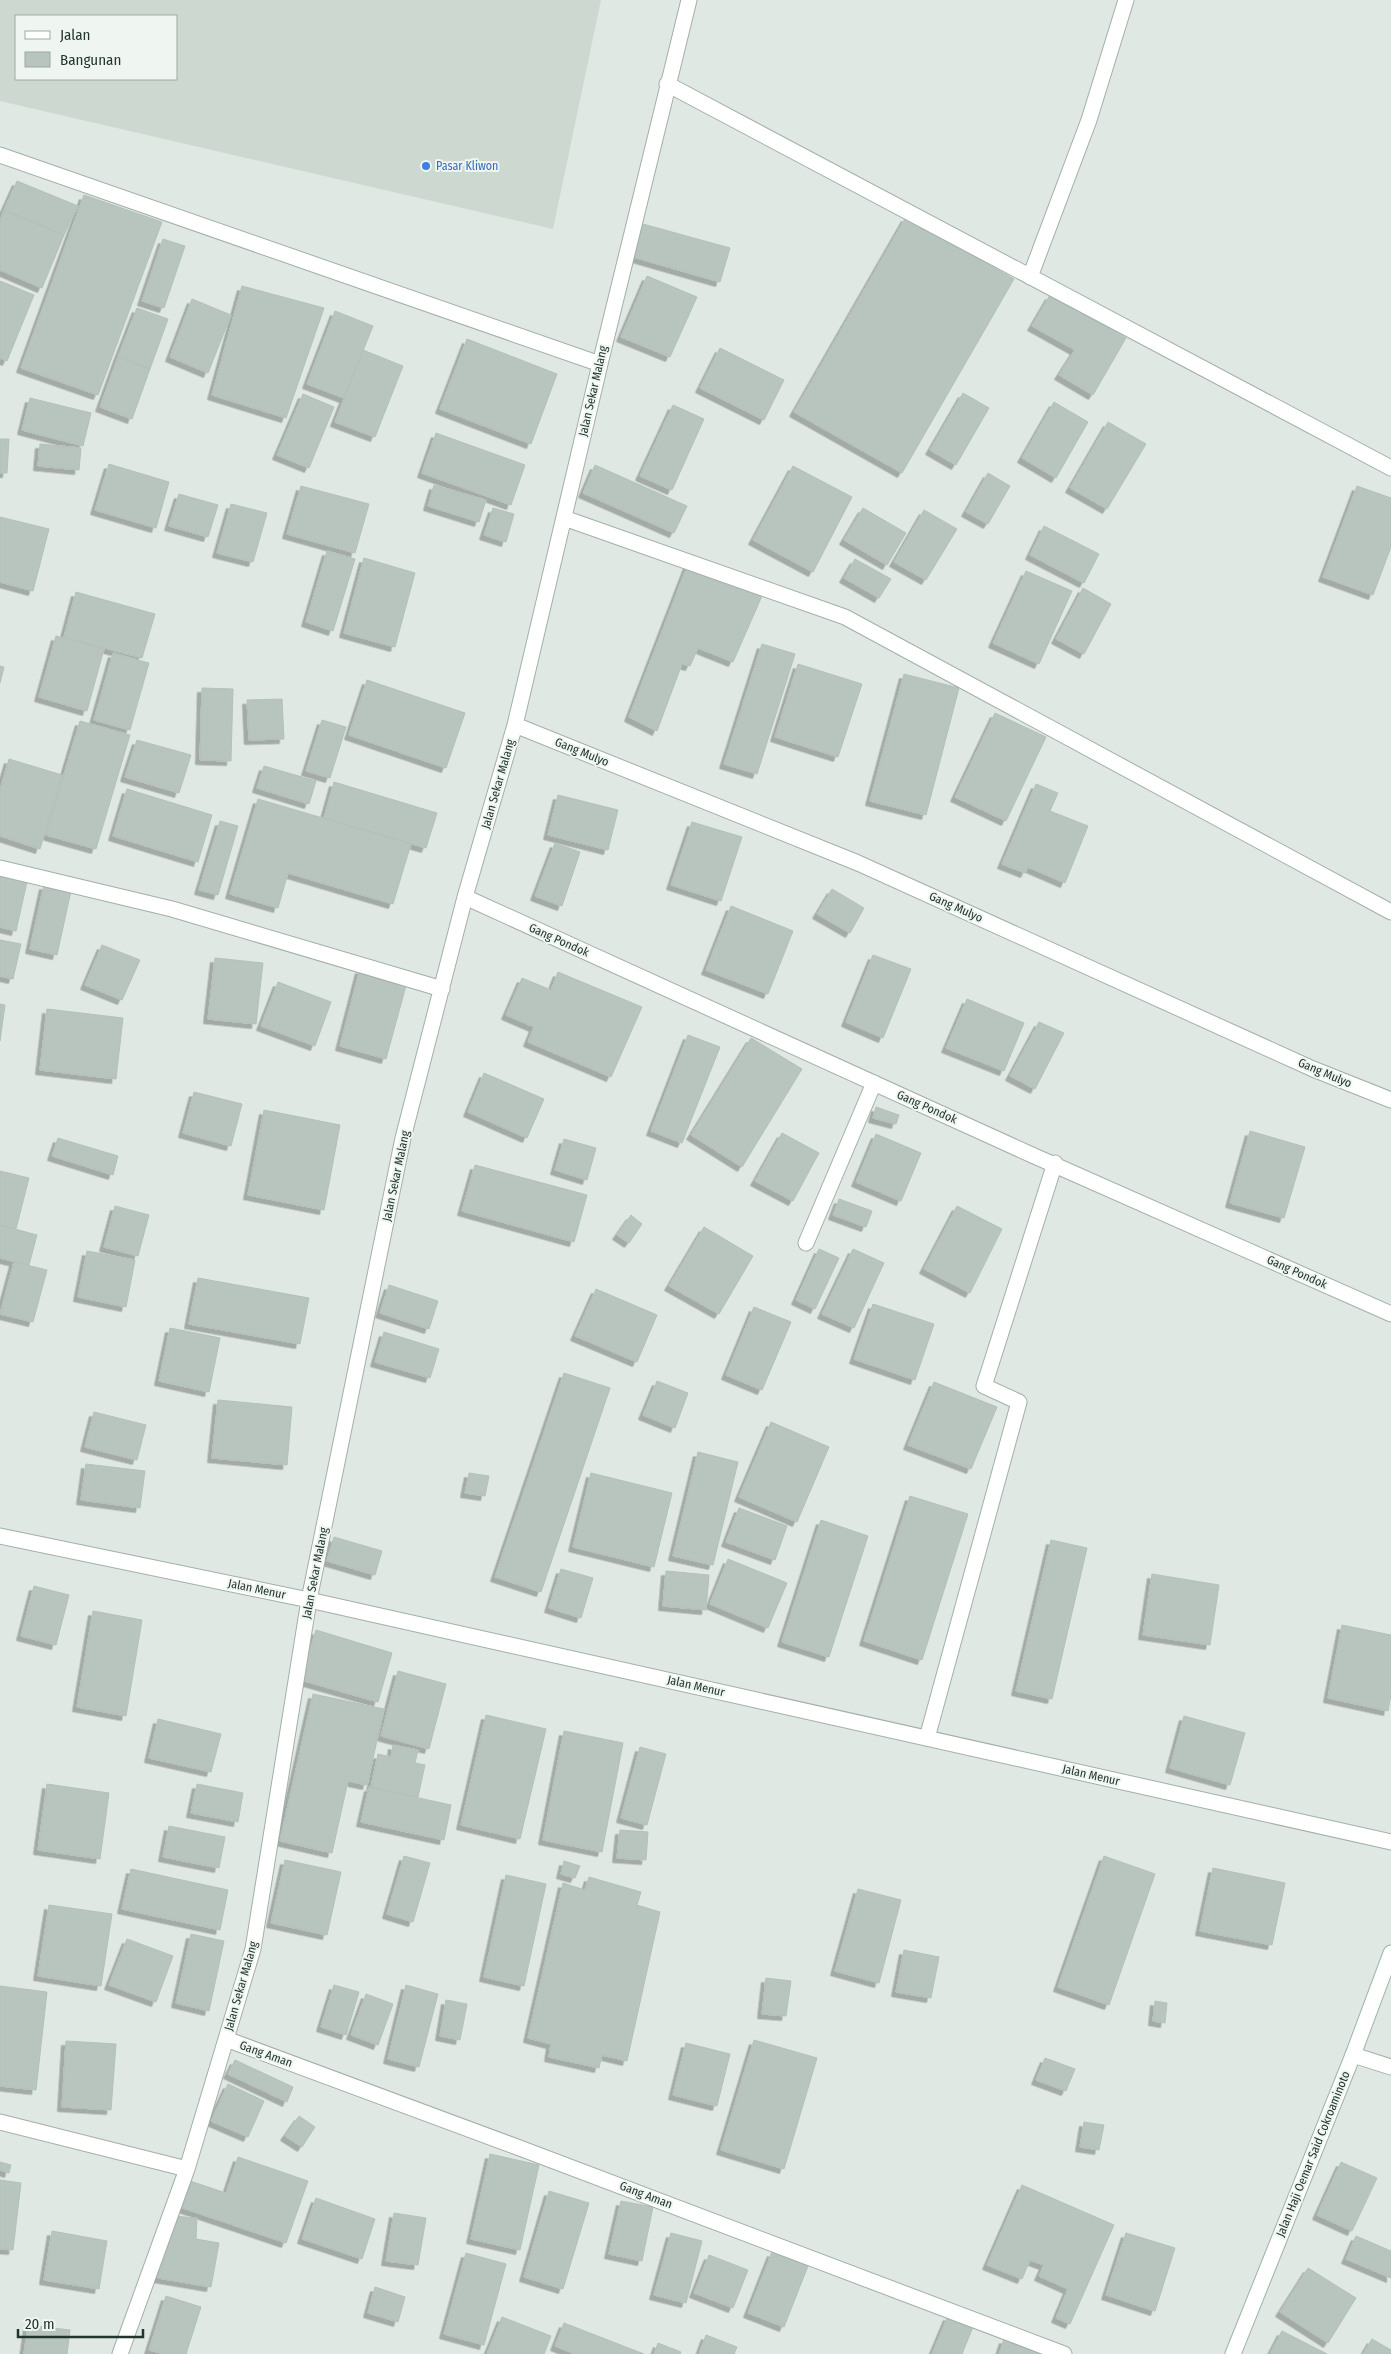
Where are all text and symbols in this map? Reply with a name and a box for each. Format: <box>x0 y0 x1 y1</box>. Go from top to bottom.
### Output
legend <box>15 15 178 80</box>
text: Jalan <box>60 26 90 44</box>
text: Bangunan <box>60 51 121 69</box>
place label: Pasar Kliwon <box>436 159 498 173</box>
marker: Pasar Kliwon <box>420 160 432 172</box>
street label: Jalan Sekar Malang <box>576 344 610 438</box>
street label: Gang Mulyo <box>553 735 611 769</box>
street label: Jalan Sekar Malang <box>479 737 518 830</box>
street label: Gang Mulyo <box>927 889 985 925</box>
street label: Gang Pondok <box>527 921 592 960</box>
street label: Gang Mulyo <box>1296 1055 1354 1091</box>
street label: Gang Pondok <box>895 1088 960 1127</box>
street label: Jalan Sekar Malang <box>380 1129 413 1223</box>
street label: Gang Pondok <box>1265 1253 1330 1292</box>
street label: Jalan Sekar Malang <box>299 1526 331 1620</box>
street label: Jalan Menur <box>227 1576 288 1602</box>
street label: Jalan Menur <box>666 1673 727 1700</box>
street label: Jalan Menur <box>1061 1762 1122 1789</box>
street label: Jalan Sekar Malang <box>222 1939 261 2032</box>
street label: Gang Aman <box>238 2038 294 2070</box>
street label: Jalan Haji Oemar Said Cokroaminoto <box>1273 2069 1353 2239</box>
street label: Gang Aman <box>618 2179 674 2211</box>
scale bar <box>18 2306 142 2338</box>
text: 20 m <box>25 2315 55 2333</box>

